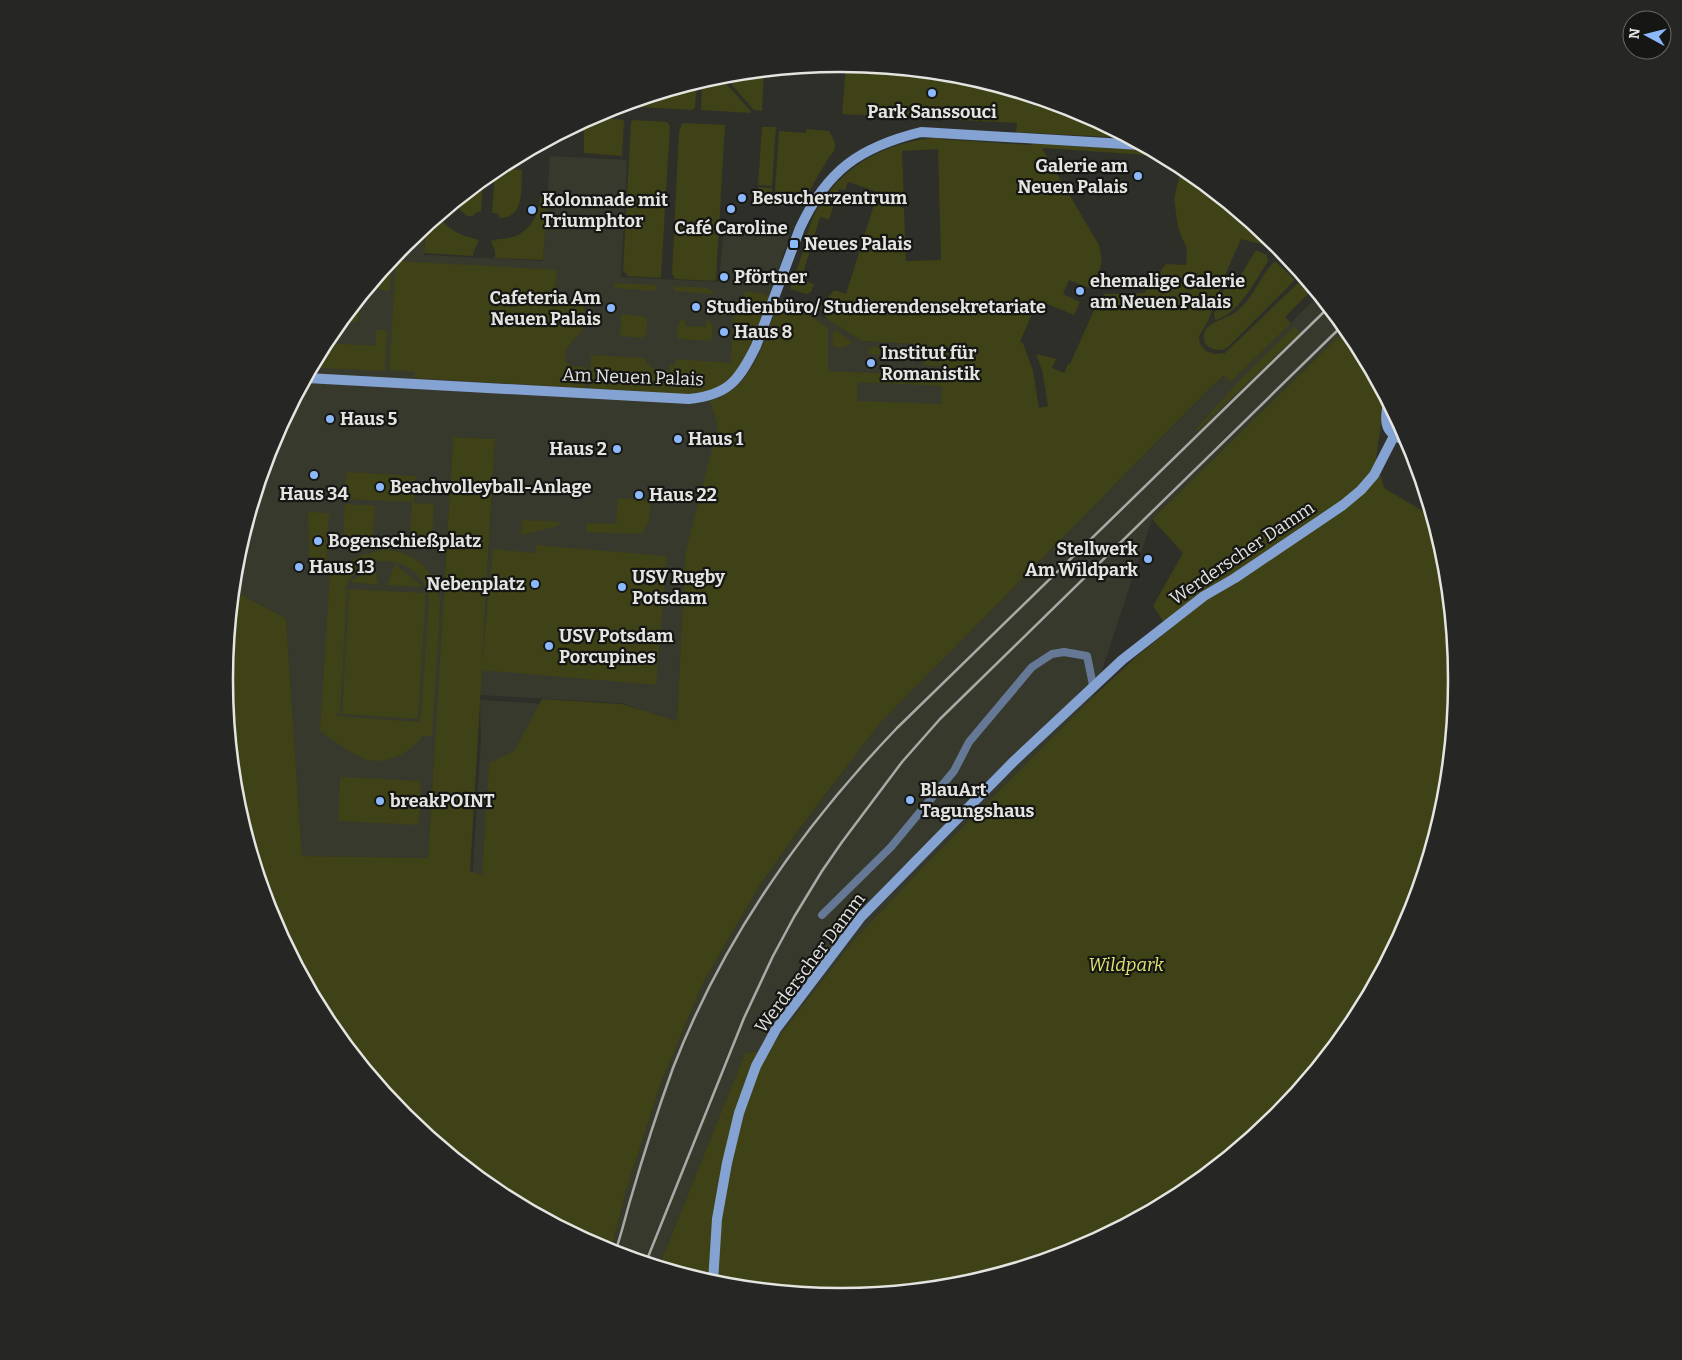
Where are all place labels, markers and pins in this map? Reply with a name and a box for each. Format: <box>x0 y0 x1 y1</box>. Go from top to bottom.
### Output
marker: Park Sanssouci <box>926 87 938 99</box>
place label: Park Sanssouci <box>867 101 997 123</box>
place label: Galerie am Neuen Palais <box>1017 155 1128 198</box>
marker: Galerie am Neuen Palais <box>1132 170 1144 182</box>
place label: Besucherzentrum <box>752 187 907 209</box>
place label: Kolonnade mit Triumphtor <box>542 189 668 232</box>
marker: Besucherzentrum <box>736 192 748 204</box>
marker: Café Caroline <box>725 203 737 215</box>
marker: Kolonnade mit Triumphtor <box>526 204 538 216</box>
place label: Café Caroline <box>674 217 788 239</box>
place label: Neues Palais <box>804 233 912 255</box>
marker: Neues Palais <box>788 238 800 250</box>
place label: Pförtner <box>734 266 808 288</box>
place label: ehemalige Galerie am Neuen Palais <box>1090 270 1245 313</box>
marker: Pförtner <box>718 271 730 283</box>
marker: ehemalige Galerie am Neuen Palais <box>1074 285 1086 297</box>
place label: Cafeteria Am Neuen Palais <box>490 287 601 330</box>
place label: Studienbüro/ Studierendensekretariate <box>706 296 1046 318</box>
marker: Studienbüro/ Studierendensekretariate <box>690 301 702 313</box>
marker: Cafeteria Am Neuen Palais <box>605 302 617 314</box>
place label: Haus 8 <box>734 321 793 343</box>
marker: Haus 8 <box>718 326 730 338</box>
place label: Institut für Romanistik <box>881 342 980 385</box>
marker: Institut für Romanistik <box>865 357 877 369</box>
place label: Haus 5 <box>340 408 398 430</box>
marker: Haus 5 <box>324 413 336 425</box>
place label: Haus 1 <box>688 428 744 450</box>
marker: Haus 1 <box>672 433 684 445</box>
place label: Haus 2 <box>549 438 607 460</box>
marker: Haus 2 <box>611 443 623 455</box>
marker: Haus 34 <box>308 469 320 481</box>
place label: Beachvolleyball-Anlage <box>390 476 591 498</box>
marker: Beachvolleyball-Anlage <box>374 481 386 493</box>
place label: Haus 34 <box>280 483 348 505</box>
place label: Haus 22 <box>649 484 717 506</box>
marker: Haus 22 <box>633 489 645 501</box>
place label: Bogenschießplatz <box>328 530 481 552</box>
marker: Bogenschießplatz <box>312 535 324 547</box>
place label: Stellwerk Am Wildpark <box>1025 538 1138 581</box>
marker: Stellwerk Am Wildpark <box>1142 553 1154 565</box>
place label: Haus 13 <box>309 556 375 578</box>
marker: Haus 13 <box>293 561 305 573</box>
place label: USV Rugby Potsdam <box>632 566 726 609</box>
place label: Nebenplatz <box>427 573 525 595</box>
marker: Nebenplatz <box>529 578 541 590</box>
marker: USV Rugby Potsdam <box>616 581 628 593</box>
place label: USV Potsdam Porcupines <box>559 625 673 668</box>
marker: USV Potsdam Porcupines <box>543 640 555 652</box>
place label: BlauArt Tagungshaus <box>920 779 1035 822</box>
place label: breakPOINT <box>390 790 495 812</box>
marker: BlauArt Tagungshaus <box>904 794 916 806</box>
marker: breakPOINT <box>374 795 386 807</box>

